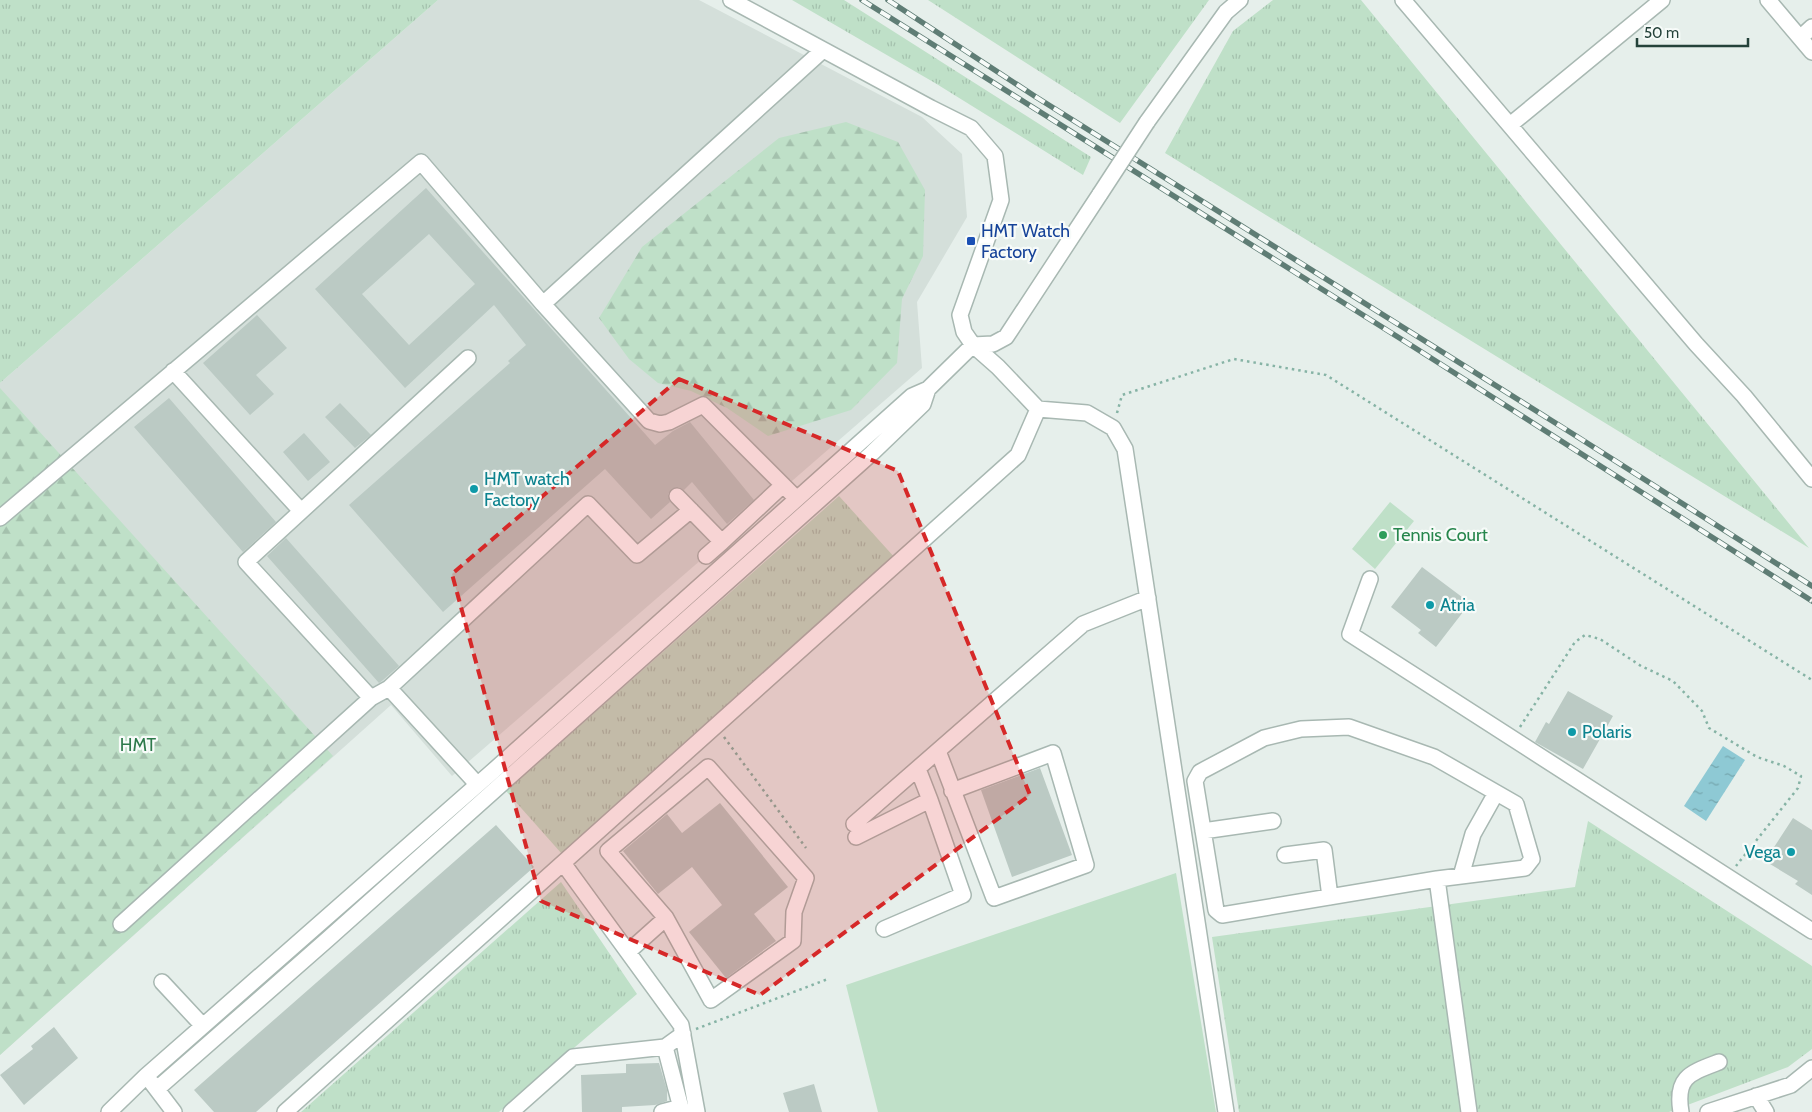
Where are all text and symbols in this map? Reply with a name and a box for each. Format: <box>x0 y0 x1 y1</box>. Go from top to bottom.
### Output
scale bar <box>1637 15 1748 47</box>
text: 50 m <box>1644 24 1679 42</box>
place label: HMT Watch Factory <box>981 220 1070 263</box>
marker: HMT Watch Factory <box>965 235 977 247</box>
place label: HMT watch Factory <box>484 468 570 511</box>
marker: HMT watch Factory <box>468 483 480 495</box>
place label: Tennis Court <box>1393 524 1488 546</box>
marker: Tennis Court <box>1377 529 1389 541</box>
place label: Atria <box>1440 594 1475 616</box>
marker: Atria <box>1424 599 1436 611</box>
place label: Polaris <box>1582 721 1632 743</box>
marker: Polaris <box>1566 726 1578 738</box>
park label: HMT <box>120 734 157 756</box>
place label: Vega <box>1744 841 1781 863</box>
marker: Vega <box>1785 846 1797 858</box>

